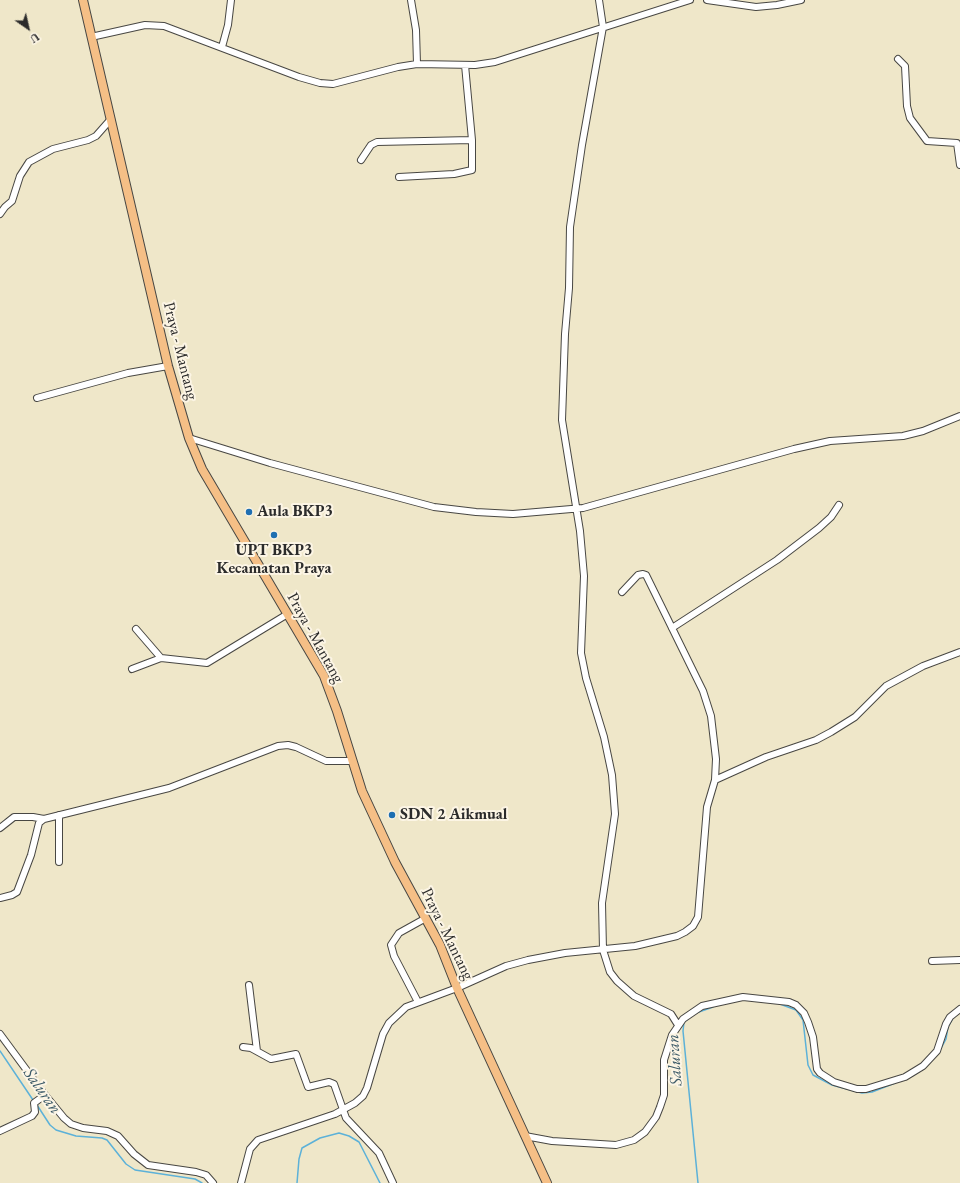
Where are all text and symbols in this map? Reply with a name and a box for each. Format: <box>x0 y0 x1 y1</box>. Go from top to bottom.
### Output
north arrow <box>8 8 48 48</box>
text: U <box>27 30 42 46</box>
street label: Praya - Mantang <box>159 300 201 402</box>
place label: Aula BKP3 <box>257 502 333 522</box>
marker: Aula BKP3 <box>244 507 254 517</box>
marker: UPT BKP3 Kecamatan Praya <box>269 530 279 540</box>
place label: UPT BKP3 Kecamatan Praya <box>217 541 331 579</box>
street label: Praya - Mantang <box>282 590 348 686</box>
place label: SDN 2 Aikmual <box>400 805 507 825</box>
marker: SDN 2 Aikmual <box>387 810 397 820</box>
street label: Praya - Mantang <box>416 885 478 983</box>
water label: Saluran <box>663 1033 687 1087</box>
water label: Saluran <box>19 1064 65 1118</box>

